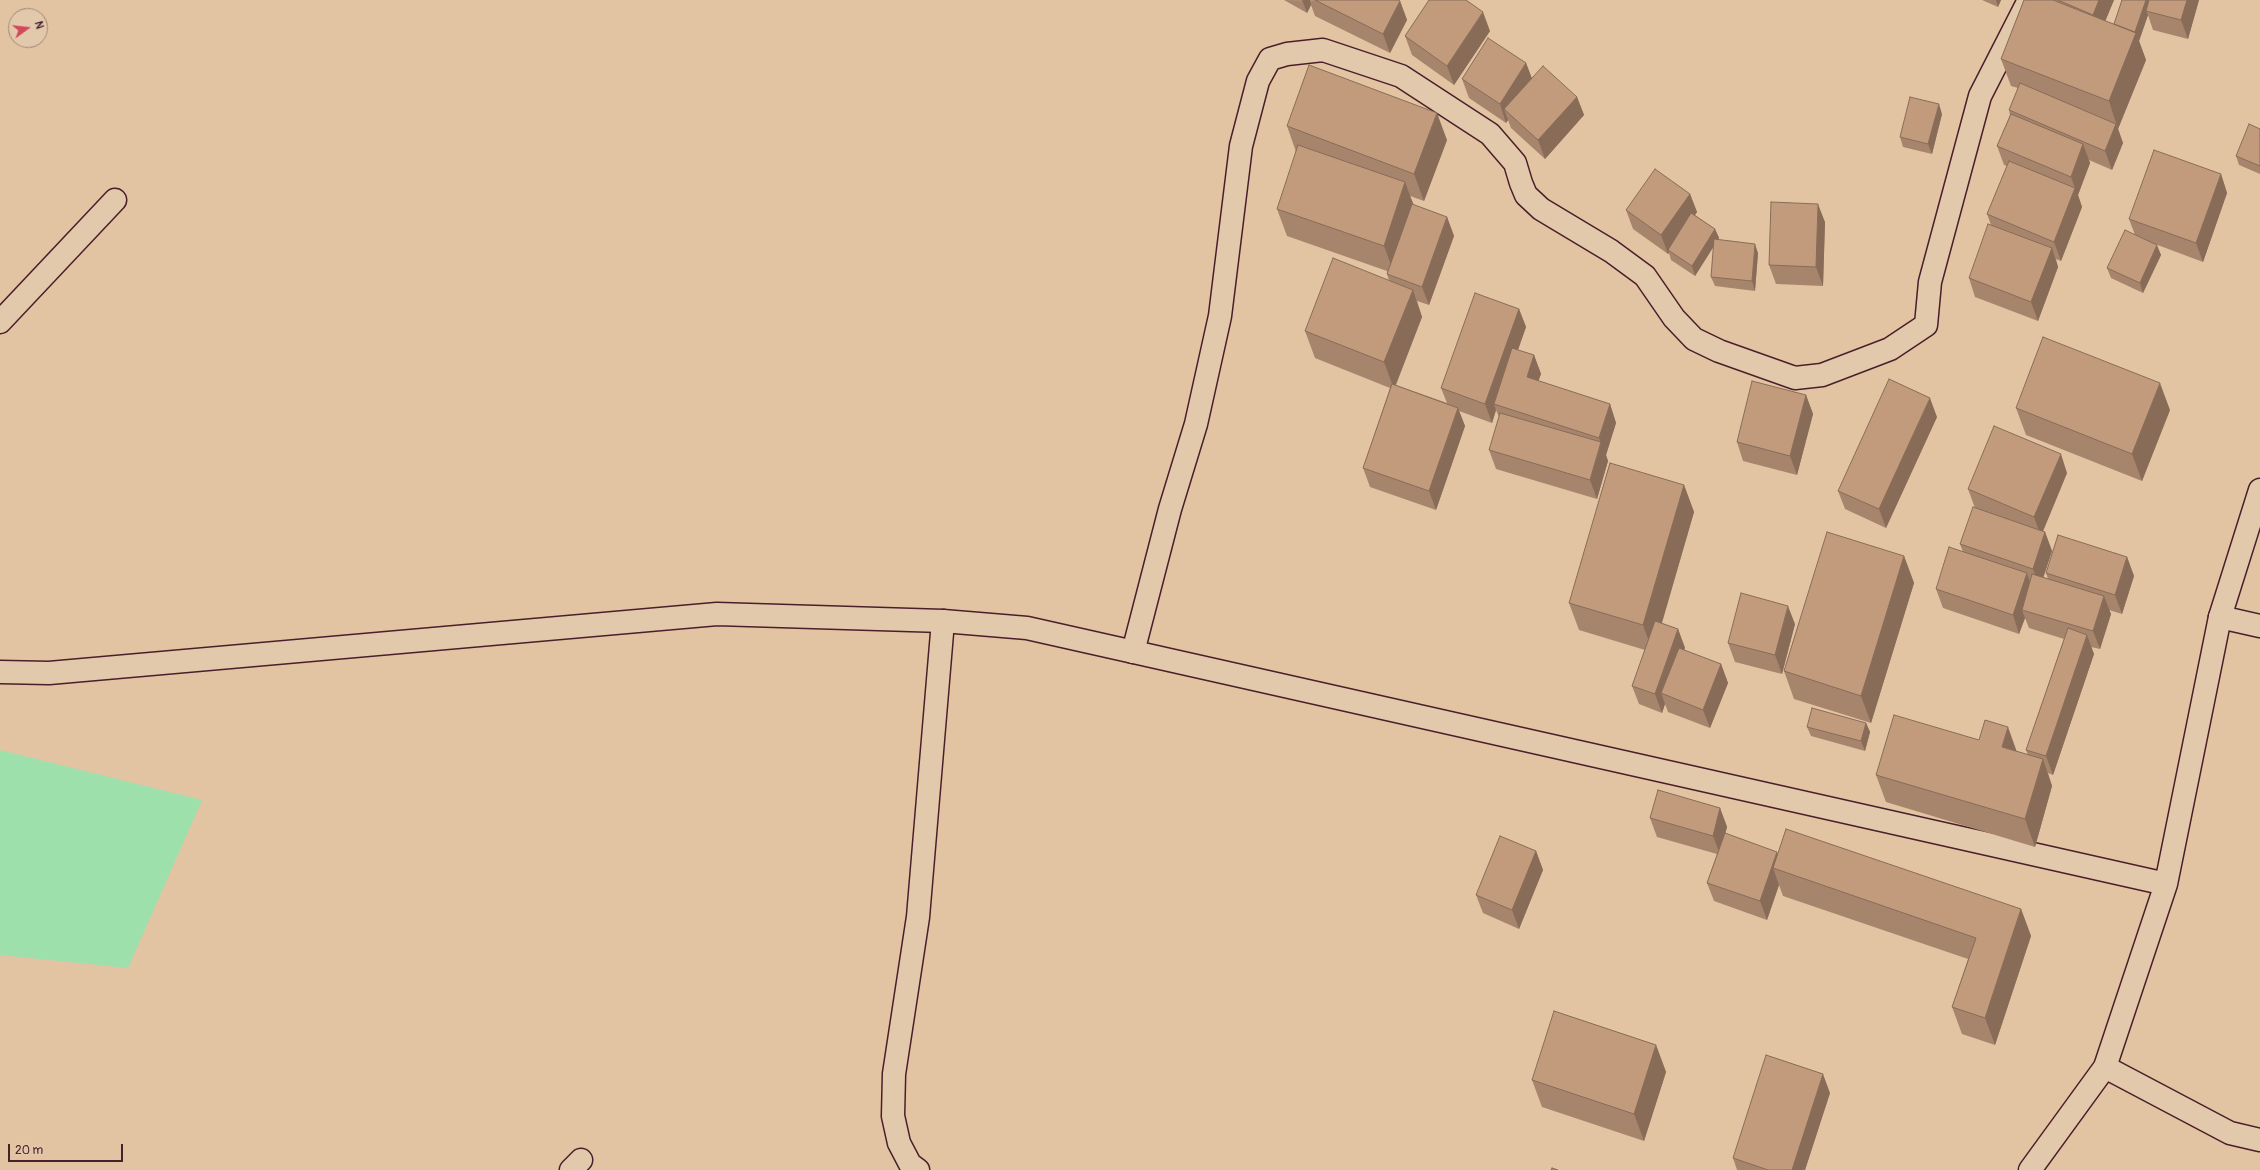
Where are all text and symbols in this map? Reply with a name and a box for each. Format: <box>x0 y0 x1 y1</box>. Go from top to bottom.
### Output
north arrow <box>8 8 48 48</box>
text: N <box>32 20 46 30</box>
scale bar <box>10 1136 125 1162</box>
text: 20 m <box>15 1143 43 1158</box>

